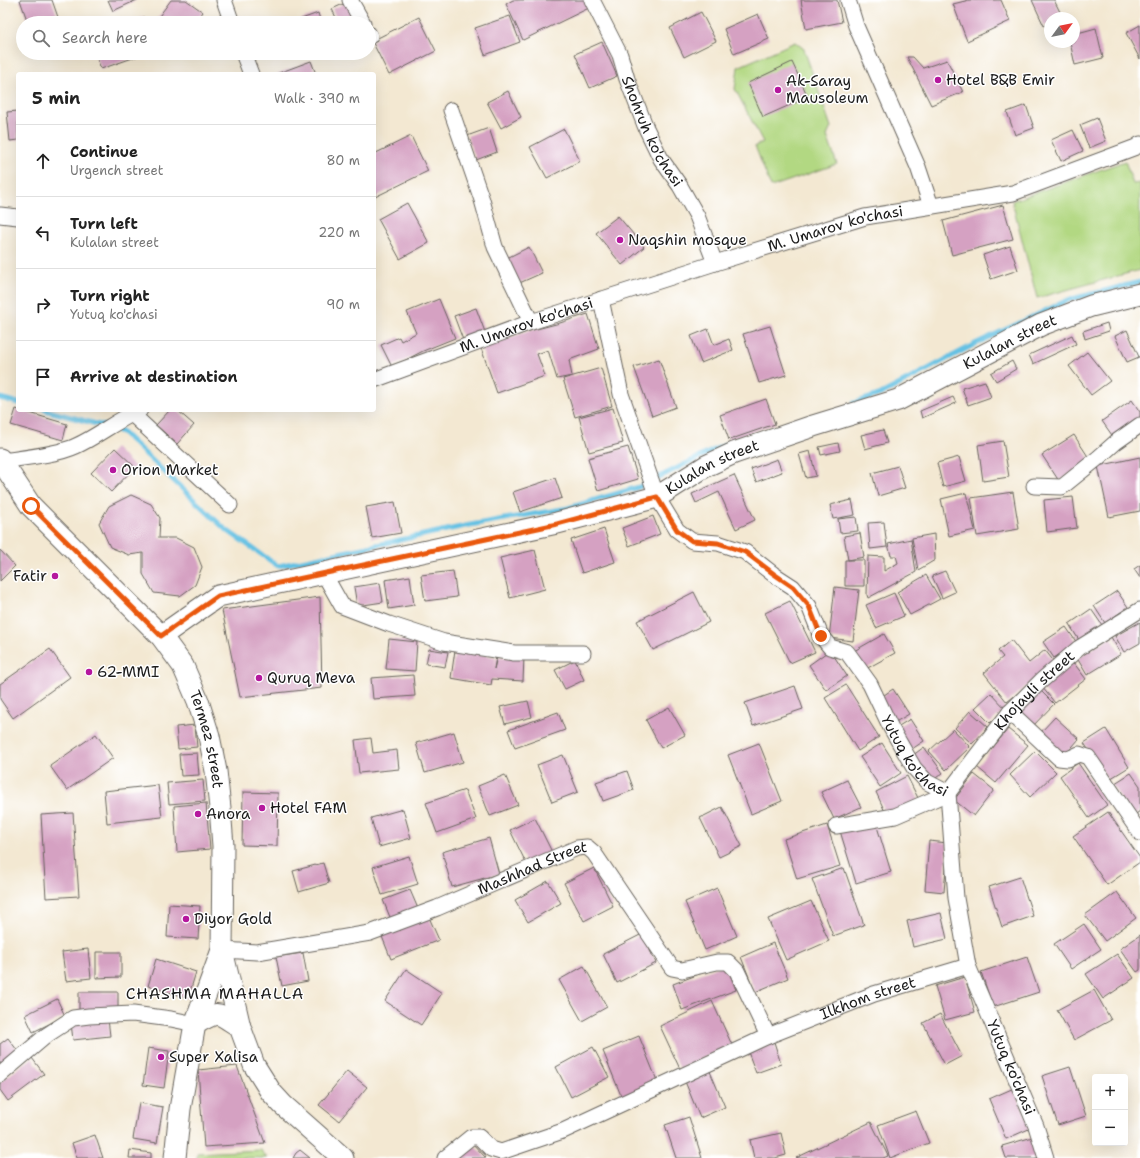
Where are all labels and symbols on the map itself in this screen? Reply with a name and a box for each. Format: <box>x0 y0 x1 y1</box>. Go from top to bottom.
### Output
north arrow <box>1044 12 1080 48</box>
place label: Hotel B&B Emir <box>946 70 1055 90</box>
place label: Ak-Saray Mausoleum <box>786 71 869 108</box>
street label: Shohruh ko'chasi <box>617 73 688 191</box>
marker: Hotel B&B Emir <box>933 75 943 85</box>
marker: Ak-Saray Mausoleum <box>773 85 783 95</box>
street label: M. Umarov ko'chasi <box>765 201 905 256</box>
place label: Naqshin mosque <box>628 230 747 250</box>
marker: Naqshin mosque <box>615 235 625 245</box>
street label: M. Umarov ko'chasi <box>457 293 596 357</box>
street label: Kulalan street <box>960 310 1059 374</box>
street label: Kulalan street <box>662 435 762 499</box>
place label: Orion Market <box>121 460 219 480</box>
marker: Orion Market <box>108 465 118 475</box>
route start <box>22 497 40 515</box>
place label: Fatir <box>13 566 47 586</box>
marker: Fatir <box>50 571 60 581</box>
route end <box>812 627 830 645</box>
street label: Khojayli street <box>990 646 1079 734</box>
place label: 62-MMI <box>97 662 159 682</box>
marker: 62-MMI <box>84 667 94 677</box>
place label: Quruq Meva <box>267 668 356 688</box>
marker: Quruq Meva <box>254 673 264 683</box>
street label: Termez street <box>185 687 228 789</box>
street label: Yutuq ko'chasi <box>876 712 952 801</box>
place label: Hotel FAM <box>270 798 347 818</box>
marker: Hotel FAM <box>257 803 267 813</box>
place label: Anora <box>206 804 251 824</box>
marker: Anora <box>193 809 203 819</box>
street label: Mashhad Street <box>475 837 588 899</box>
place label: Diyor Gold <box>194 909 272 929</box>
marker: Diyor Gold <box>181 914 191 924</box>
street label: Ilkhom street <box>817 972 918 1024</box>
district label: CHASHMA MAHALLA <box>126 983 304 1004</box>
street label: Yutuq ko'chasi <box>982 1017 1040 1118</box>
place label: Super Xalisa <box>169 1047 259 1067</box>
marker: Super Xalisa <box>156 1052 166 1062</box>

